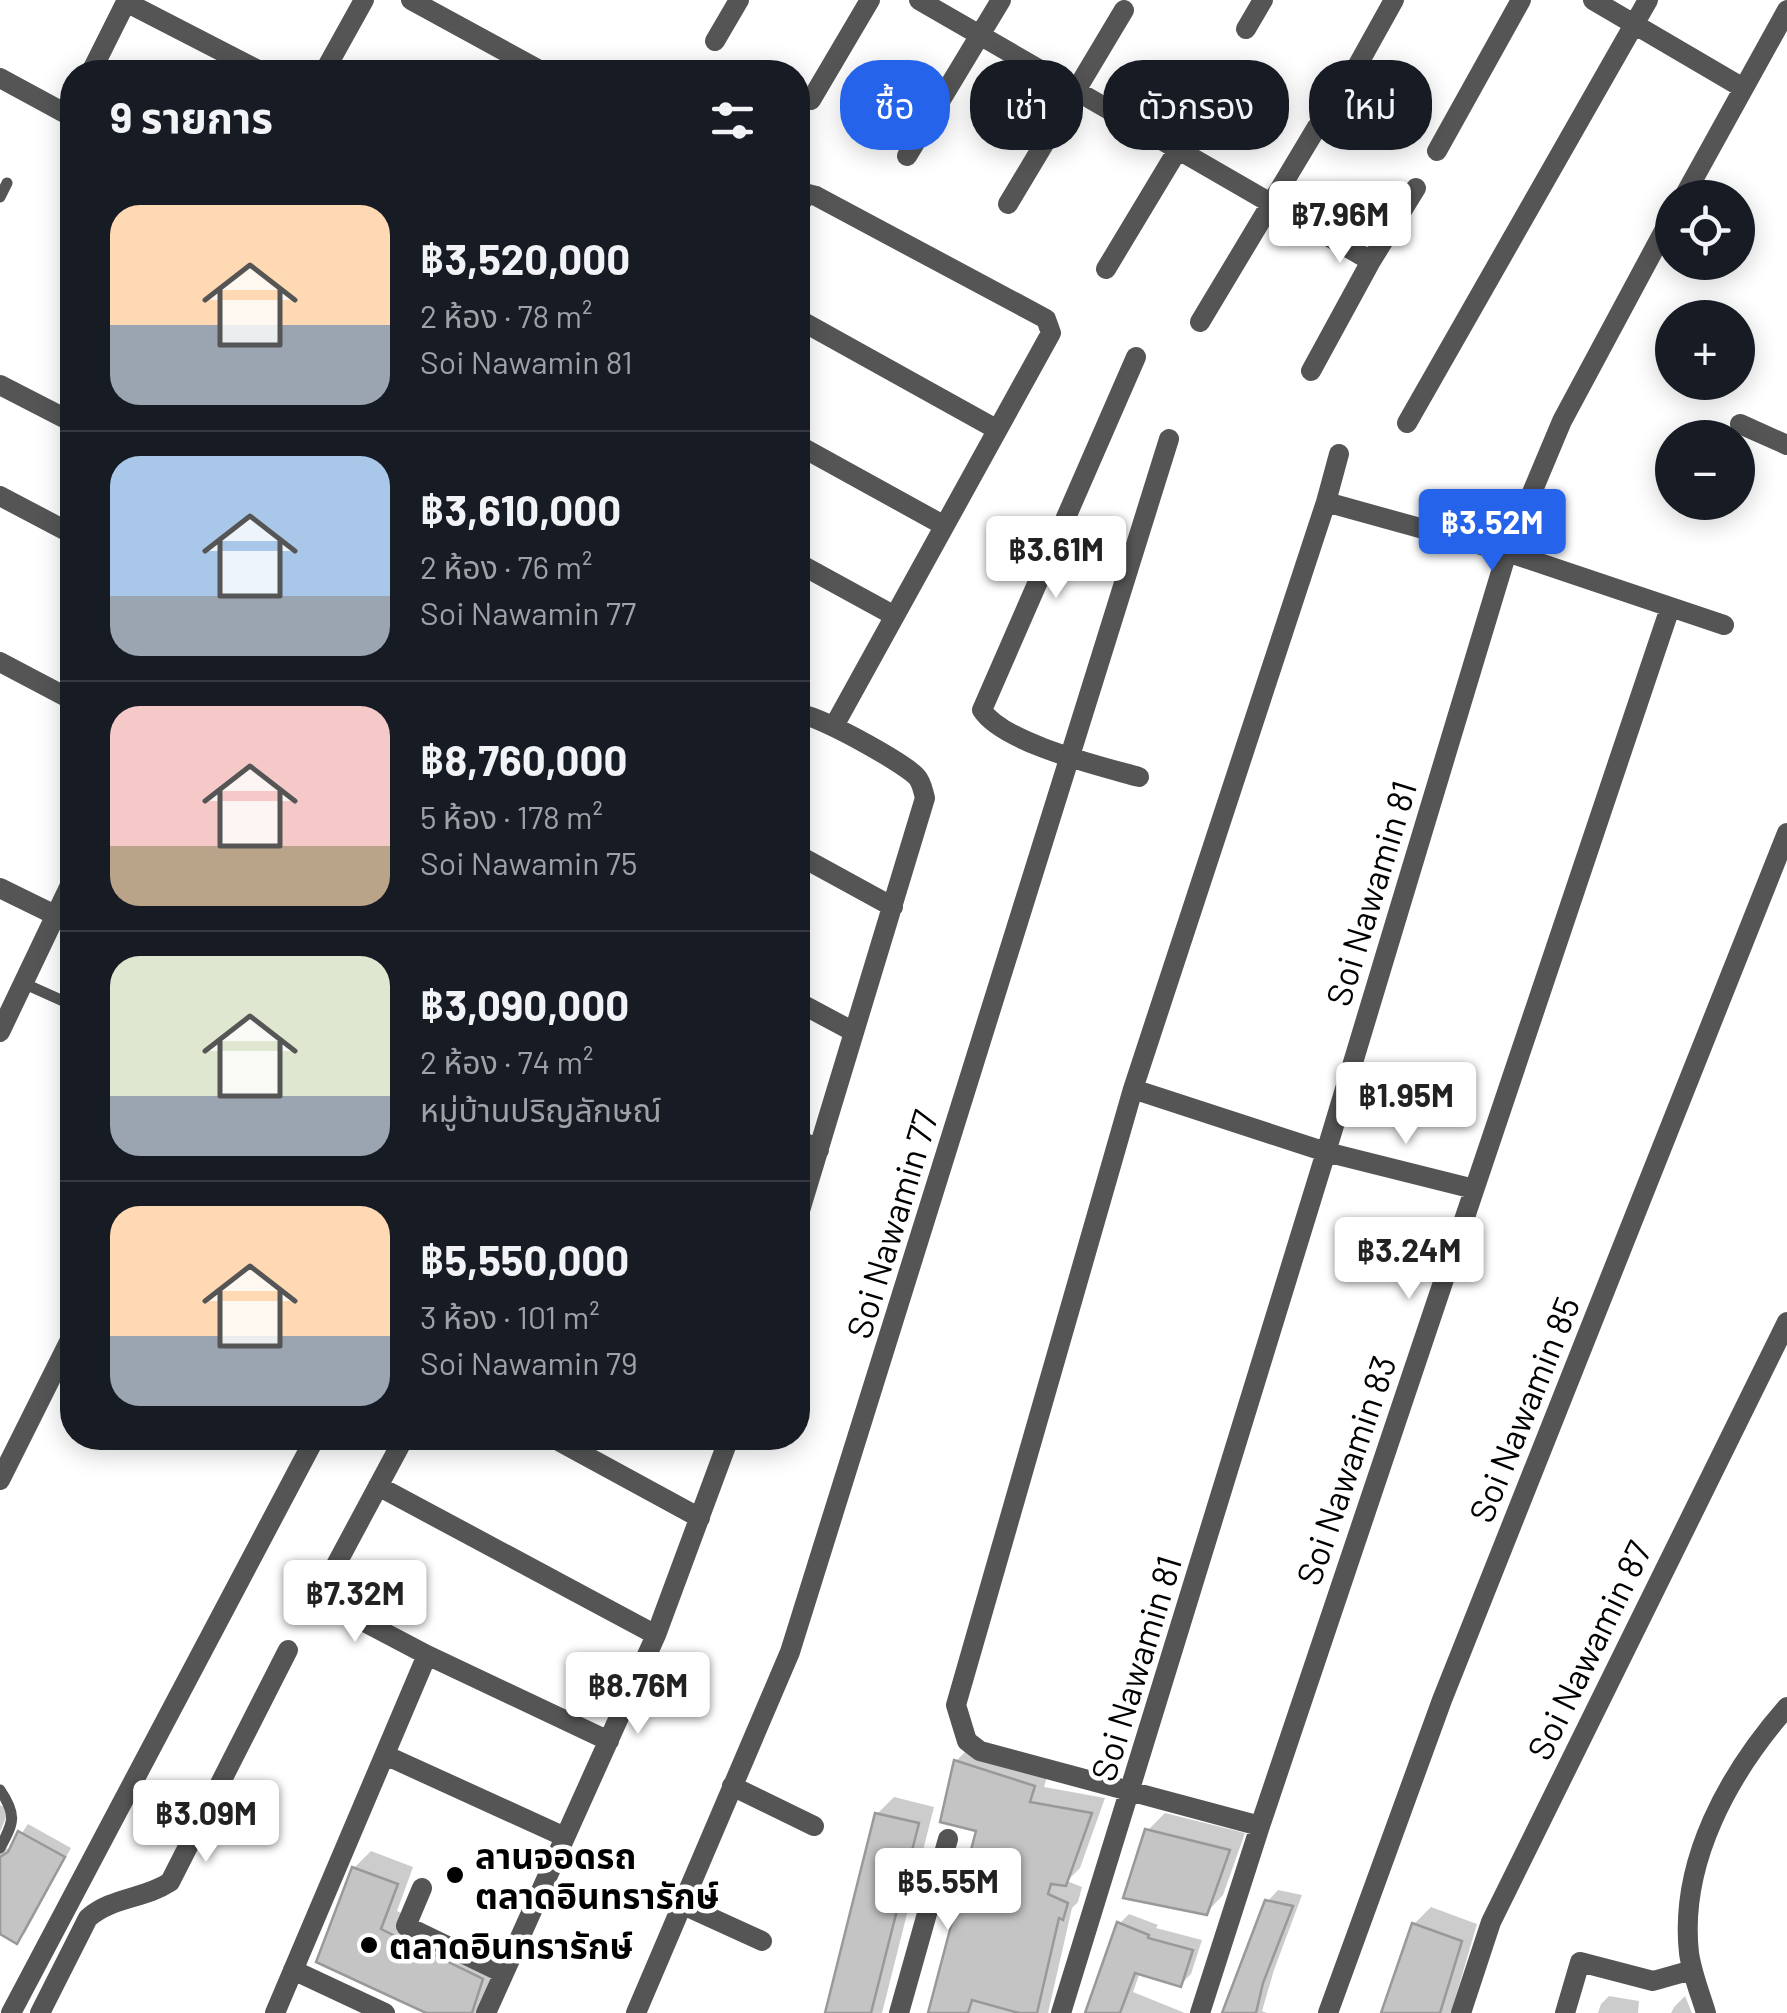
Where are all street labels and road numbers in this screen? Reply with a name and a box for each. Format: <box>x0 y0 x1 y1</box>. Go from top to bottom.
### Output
street label: Soi Nawamin 81 <box>1316 776 1424 1010</box>
street label: Soi Nawamin 77 <box>836 1105 946 1343</box>
street label: Soi Nawamin 85 <box>1459 1290 1587 1528</box>
street label: Soi Nawamin 83 <box>1286 1350 1404 1590</box>
street label: Soi Nawamin 87 <box>1517 1534 1659 1766</box>
street label: Soi Nawamin 81 <box>1081 1551 1189 1785</box>

